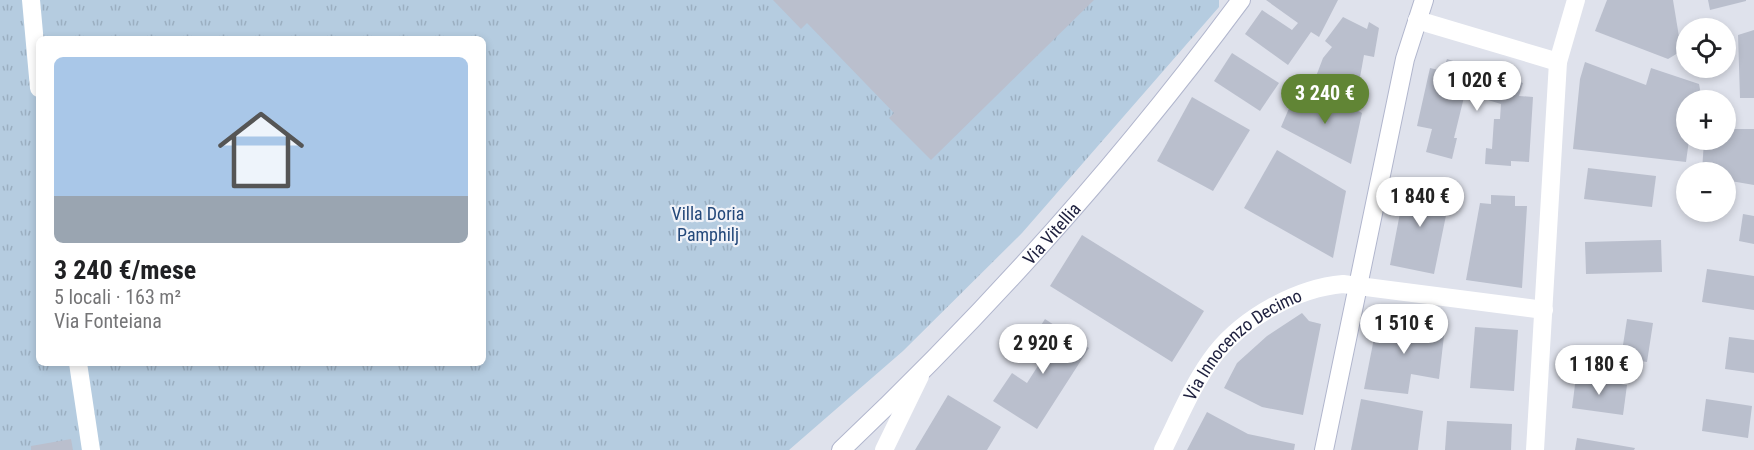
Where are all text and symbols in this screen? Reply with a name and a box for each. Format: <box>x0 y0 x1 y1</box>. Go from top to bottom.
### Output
map controls <box>1676 18 1736 222</box>
button: locate <box>1676 18 1736 78</box>
pin: 1 020 € <box>1422 61 1532 112</box>
text: 1 020 € <box>1447 68 1507 92</box>
pin: 3 240 € <box>1270 74 1380 125</box>
text: 3 240 € <box>1295 81 1355 105</box>
button: + <box>1676 90 1736 150</box>
icon: home <box>207 96 315 204</box>
button: − <box>1676 162 1736 222</box>
pin: 1 840 € <box>1365 177 1475 228</box>
text: 1 840 € <box>1390 184 1450 208</box>
street label: Via Vitellia <box>1018 198 1084 269</box>
park label: Villa Doria Pamphilj <box>672 203 744 245</box>
text: 3 240 €/mese <box>54 255 196 285</box>
street label: Via Innocenzo Decimo <box>1179 284 1305 404</box>
text: 5 locali · 163 m² <box>54 285 181 309</box>
pin: 1 510 € <box>1349 304 1459 355</box>
text: Via Fonteiana <box>54 309 162 333</box>
text: 1 510 € <box>1374 311 1434 335</box>
pin: 2 920 € <box>988 324 1098 375</box>
text: 2 920 € <box>1013 331 1073 355</box>
pin: 1 180 € <box>1544 345 1654 396</box>
text: 1 180 € <box>1569 352 1629 376</box>

